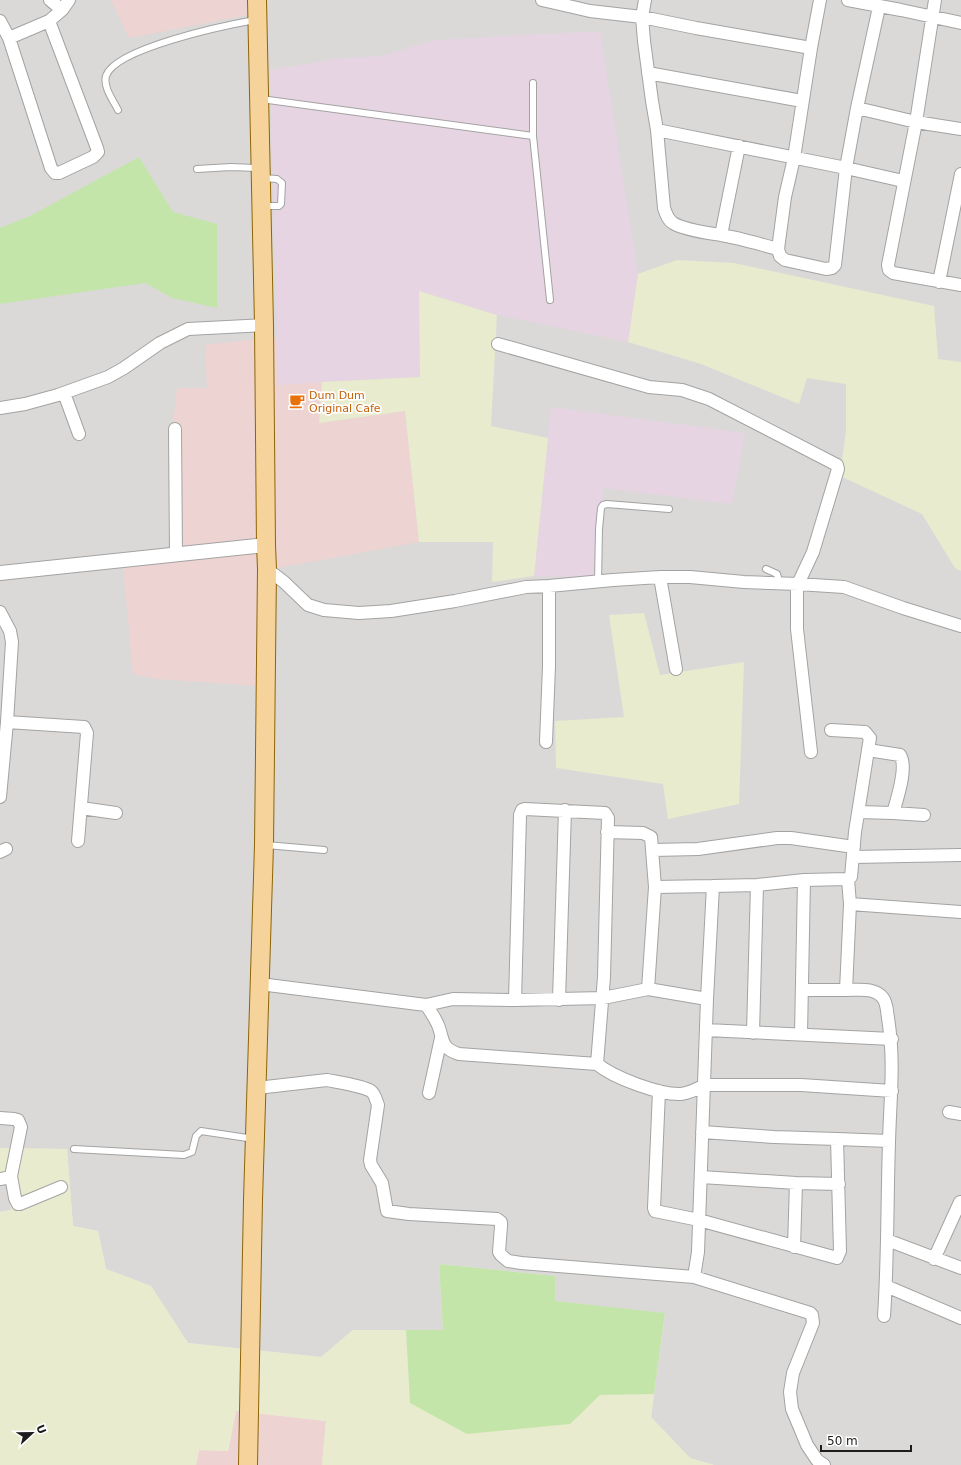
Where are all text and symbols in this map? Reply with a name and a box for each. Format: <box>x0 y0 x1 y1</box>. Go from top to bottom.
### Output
place label: Dum Dum Original Cafe <box>309 389 381 415</box>
cafe icon: Dum Dum Original Cafe <box>288 392 306 410</box>
north arrow <box>12 1413 52 1453</box>
text: U <box>33 1423 49 1436</box>
scale bar <box>821 1427 911 1453</box>
text: 50 m <box>827 1434 858 1448</box>

